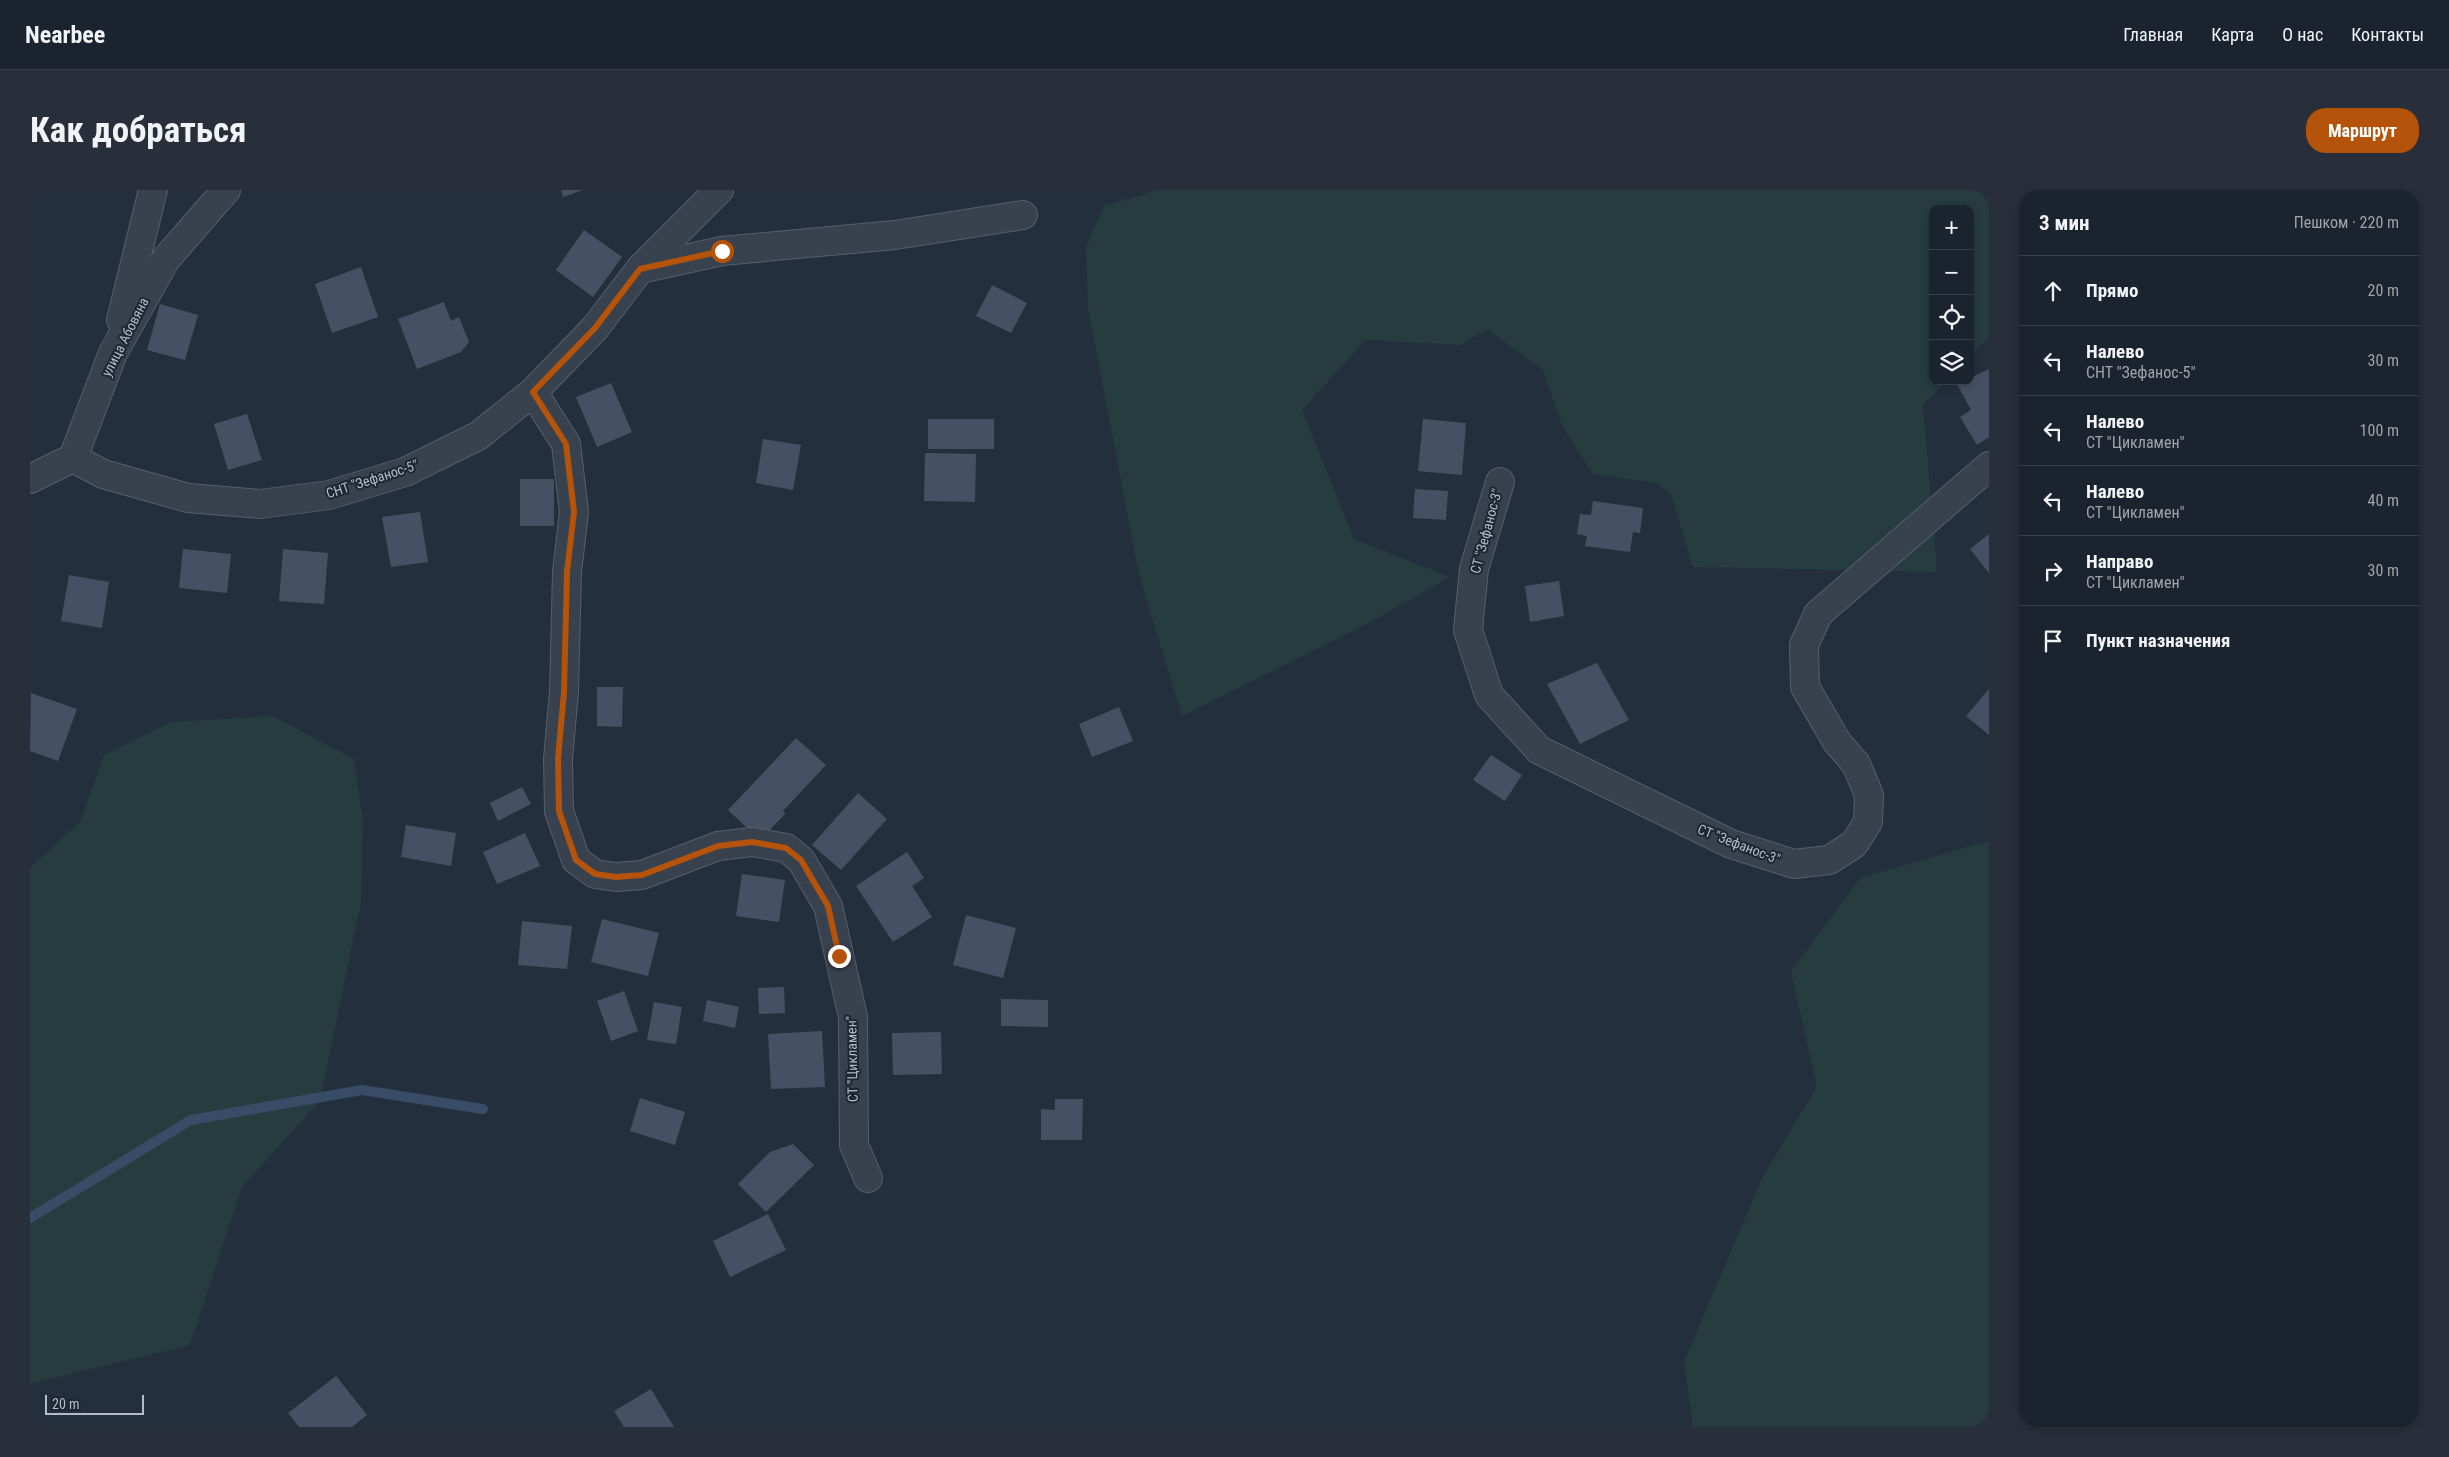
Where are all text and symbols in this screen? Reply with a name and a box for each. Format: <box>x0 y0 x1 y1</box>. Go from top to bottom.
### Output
text: Nearbee <box>25 21 105 49</box>
text: Главная <box>2123 24 2183 45</box>
text: Карта <box>2211 24 2254 45</box>
text: О нас <box>2282 24 2323 45</box>
text: Контакты <box>2351 24 2424 45</box>
button: Маршрут <box>2306 108 2419 153</box>
text: Как добраться <box>30 110 246 151</box>
map controls <box>1929 205 1974 385</box>
button: + <box>1929 205 1974 250</box>
text: 3 мин <box>2039 211 2089 235</box>
text: Пешком · 220 m <box>2294 213 2399 232</box>
route start <box>711 240 734 263</box>
button: − <box>1929 250 1974 295</box>
icon: ahead <box>2039 277 2067 305</box>
text: Прямо <box>2086 279 2139 302</box>
text: 20 m <box>2367 281 2399 300</box>
street label: улица Абовяна <box>98 295 152 379</box>
button: locate <box>1929 295 1974 340</box>
button: layers <box>1929 340 1974 385</box>
text: Налево <box>2086 340 2144 363</box>
icon: left <box>2039 347 2067 375</box>
text: 30 m <box>2367 351 2399 370</box>
text: СНТ "Зефанос-5" <box>2086 363 2196 382</box>
text: Налево <box>2086 410 2144 433</box>
icon: left <box>2039 417 2067 445</box>
text: 100 m <box>2360 421 2399 440</box>
text: СТ "Цикламен" <box>2086 433 2185 452</box>
street label: СНТ "Зефанос-5" <box>324 457 420 501</box>
text: Налево <box>2086 480 2144 503</box>
street label: СТ "Зефанос-3" <box>1467 487 1505 575</box>
icon: left <box>2039 487 2067 515</box>
text: 40 m <box>2367 491 2399 510</box>
text: СТ "Цикламен" <box>2086 503 2185 522</box>
text: Направо <box>2086 550 2153 573</box>
icon: right <box>2039 557 2067 585</box>
text: 30 m <box>2367 561 2399 580</box>
text: СТ "Цикламен" <box>2086 573 2185 592</box>
icon: arrive <box>2039 627 2067 655</box>
text: Пункт назначения <box>2086 629 2230 652</box>
street label: СТ "Зефанос-3" <box>1695 821 1783 867</box>
route end <box>828 945 851 968</box>
street label: СТ "Цикламен" <box>843 1016 861 1102</box>
scale bar <box>45 1392 144 1415</box>
text: 20 m <box>52 1396 80 1412</box>

